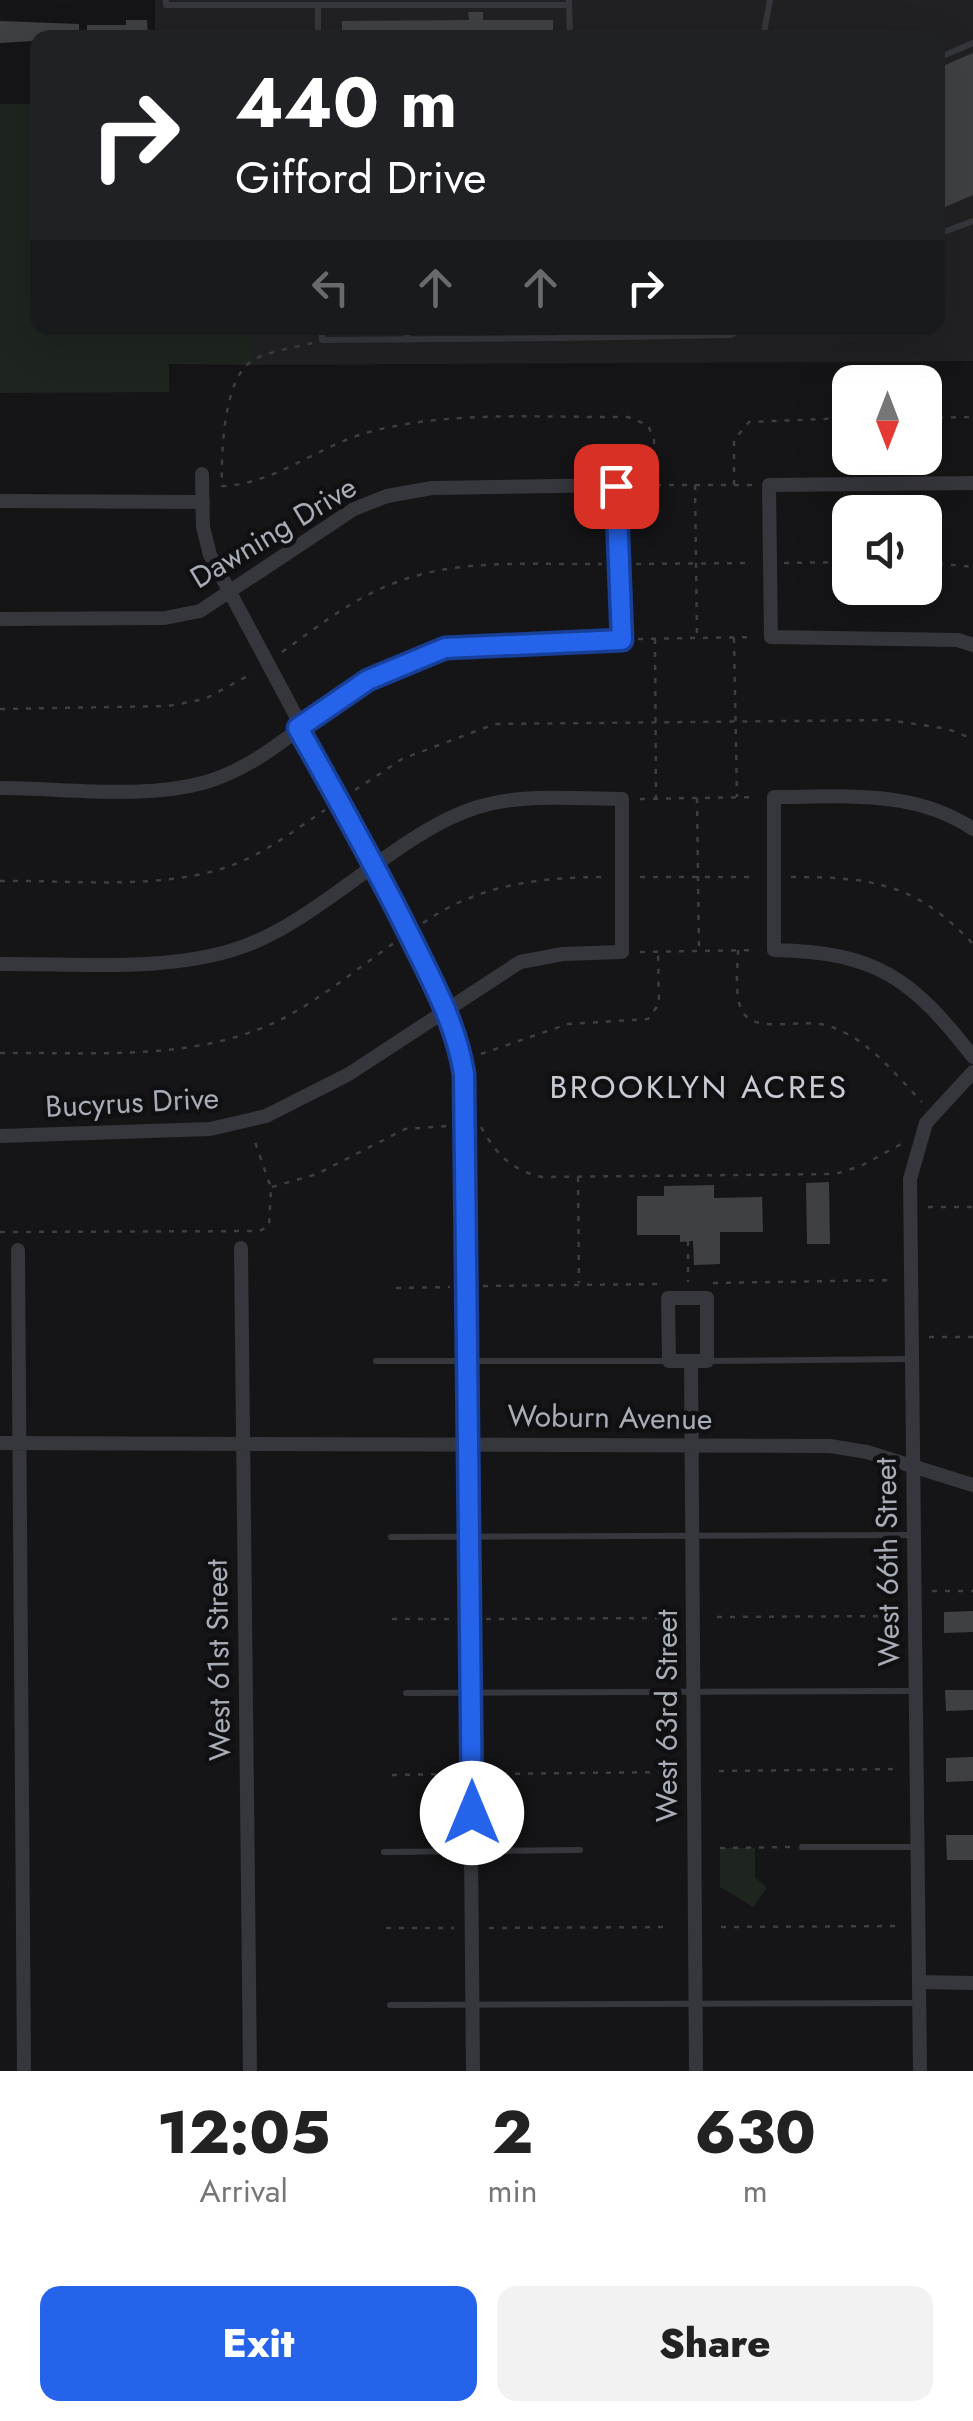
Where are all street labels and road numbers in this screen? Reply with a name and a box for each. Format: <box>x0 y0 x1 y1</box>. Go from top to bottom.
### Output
street label: Dawning Drive <box>182 465 364 599</box>
street label: Bucyrus Drive <box>44 1076 220 1128</box>
street label: Woburn Avenue <box>507 1394 713 1440</box>
street label: West 66th Street <box>864 1456 910 1667</box>
street label: West 61st Street <box>195 1558 241 1761</box>
street label: West 63rd Street <box>645 1609 688 1822</box>

